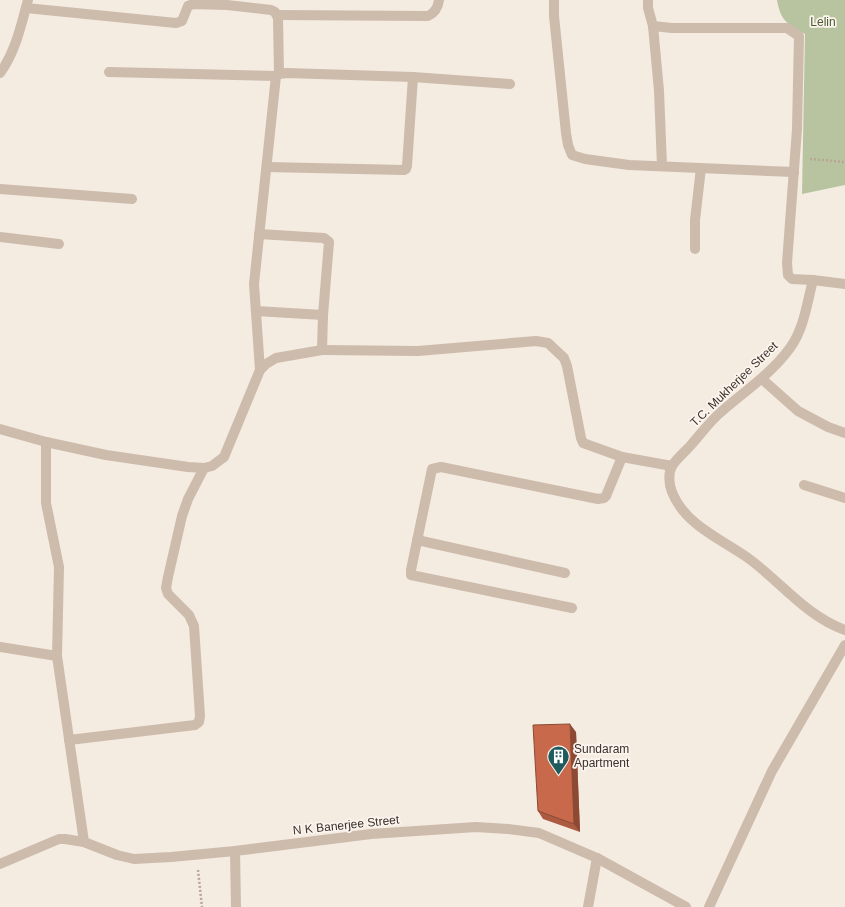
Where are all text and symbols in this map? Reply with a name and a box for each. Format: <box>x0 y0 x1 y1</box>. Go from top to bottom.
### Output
park label: Lelin <box>810 15 836 29</box>
street label: T.C. Mukherjee Street <box>687 338 781 429</box>
place label: Sundaram Apartment <box>574 742 630 770</box>
building icon: Sundaram Apartment <box>546 743 572 776</box>
street label: N K Banerjee Street <box>292 812 400 838</box>

